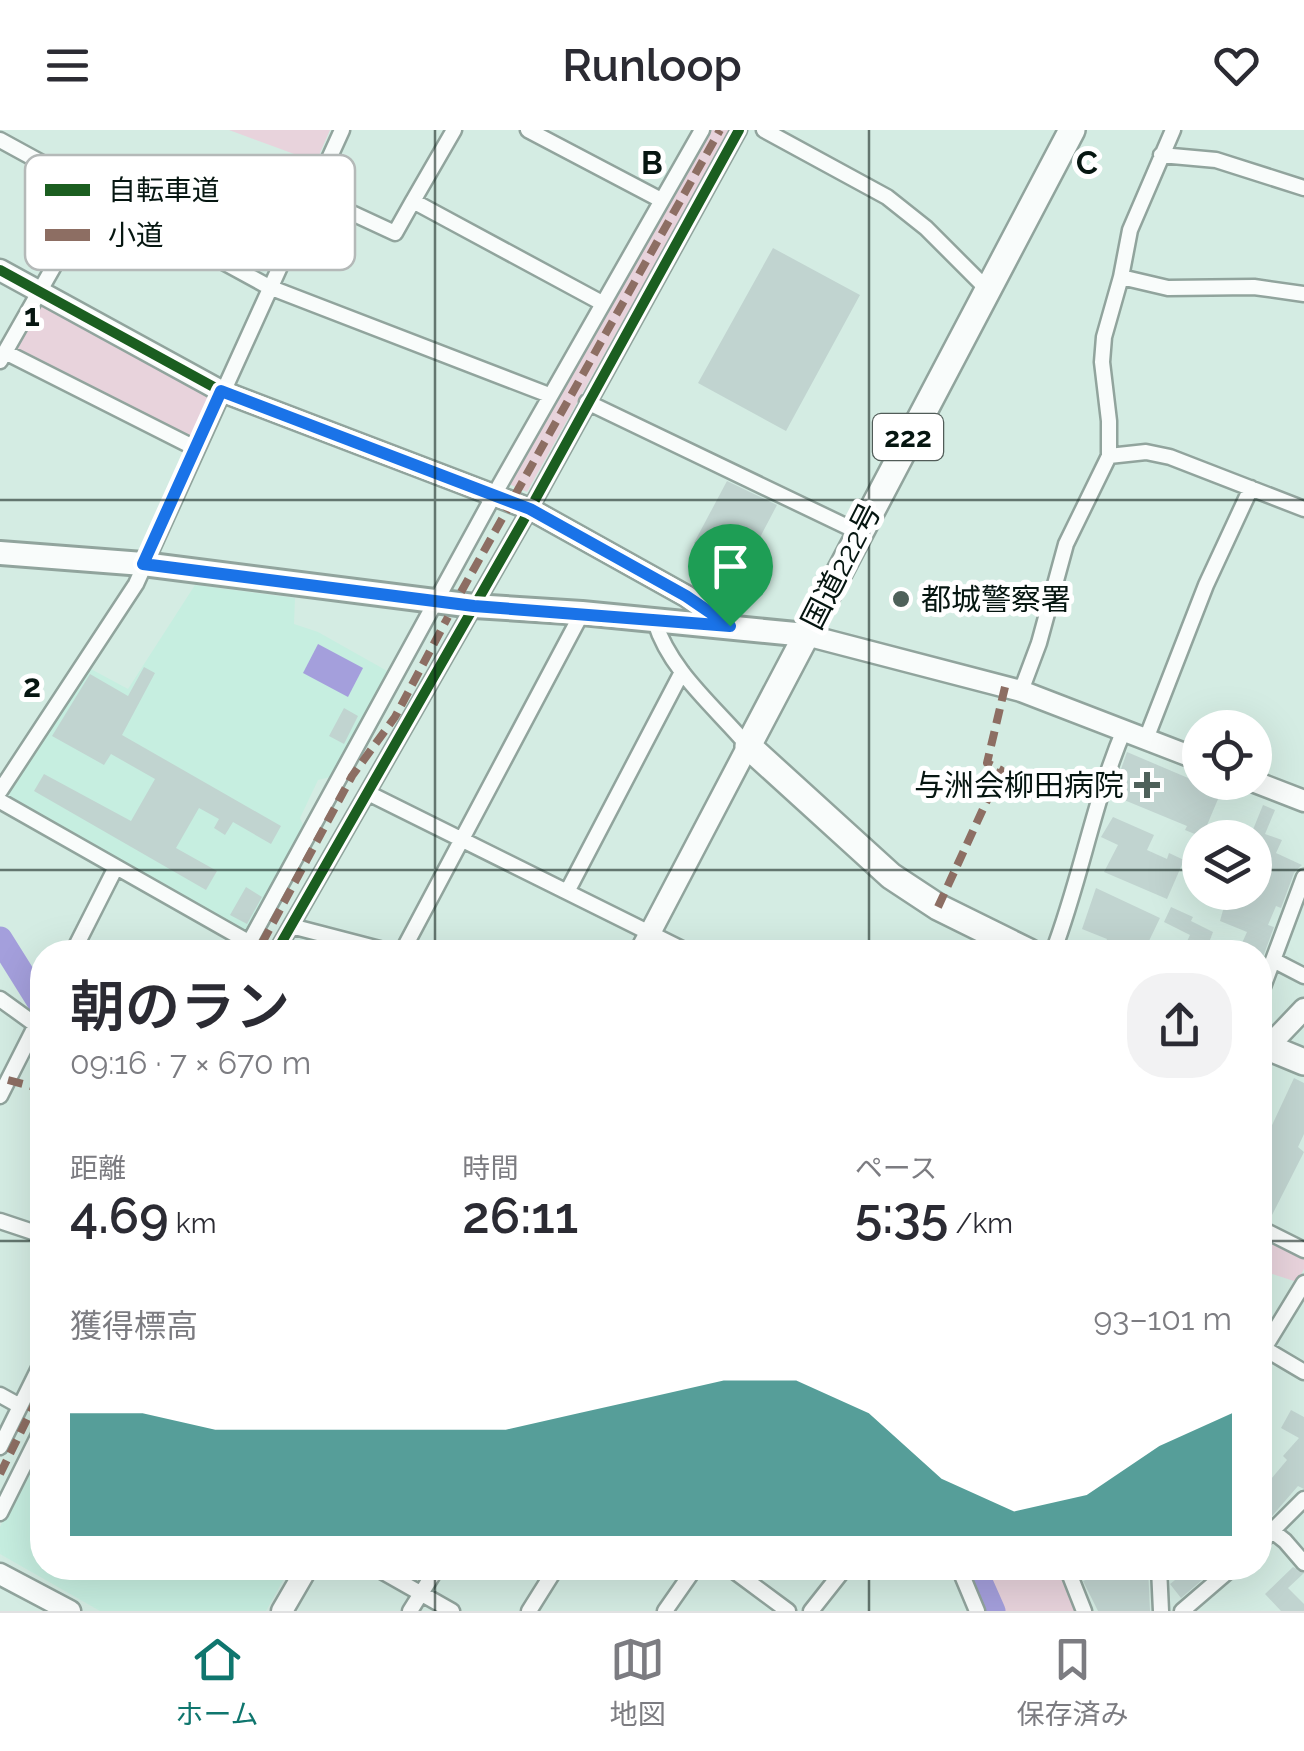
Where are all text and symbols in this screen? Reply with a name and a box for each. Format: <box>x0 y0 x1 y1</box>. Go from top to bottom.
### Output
icon: menu <box>40 38 95 93</box>
icon: heart <box>1209 38 1264 93</box>
text: Runloop <box>562 39 742 92</box>
text: B <box>641 144 663 181</box>
text: C <box>1076 144 1098 181</box>
legend <box>25 155 355 270</box>
text: 自転車道 <box>108 174 220 207</box>
text: 小道 <box>108 219 164 252</box>
text: 1 <box>24 296 40 333</box>
road number: 222 <box>873 414 943 460</box>
street label: 国道222号 <box>794 497 888 635</box>
pin <box>688 524 773 627</box>
icon: arrive <box>703 539 758 594</box>
place label: 都城警察署 <box>921 582 1071 617</box>
marker: 都城警察署 <box>890 588 912 610</box>
text: 2 <box>23 667 41 704</box>
map controls <box>1182 710 1272 910</box>
button: locate <box>1182 710 1272 800</box>
place label: 与洲会柳田病院 <box>914 768 1124 803</box>
marker: 与洲会柳田病院 <box>1134 772 1160 798</box>
button: layers <box>1182 820 1272 910</box>
button: share <box>1127 973 1232 1078</box>
text: 朝のラン <box>70 974 290 1039</box>
text: 09:16 · 7 × 670 m <box>70 1044 311 1081</box>
text: 距離 <box>70 1152 126 1185</box>
text: 時間 <box>462 1152 518 1185</box>
text: ペース <box>855 1152 937 1185</box>
text: 4.69 <box>70 1186 169 1245</box>
text: 26:11 <box>462 1186 578 1245</box>
text: 5:35 <box>855 1186 948 1245</box>
text: km <box>169 1207 216 1240</box>
text: /km <box>948 1207 1013 1240</box>
text: 93–101 m <box>1094 1300 1232 1337</box>
text: 獲得標高 <box>70 1307 198 1344</box>
tab: ホーム <box>175 1632 259 1732</box>
tab: 地図 <box>610 1632 666 1732</box>
tab: 保存済み <box>1016 1632 1129 1732</box>

